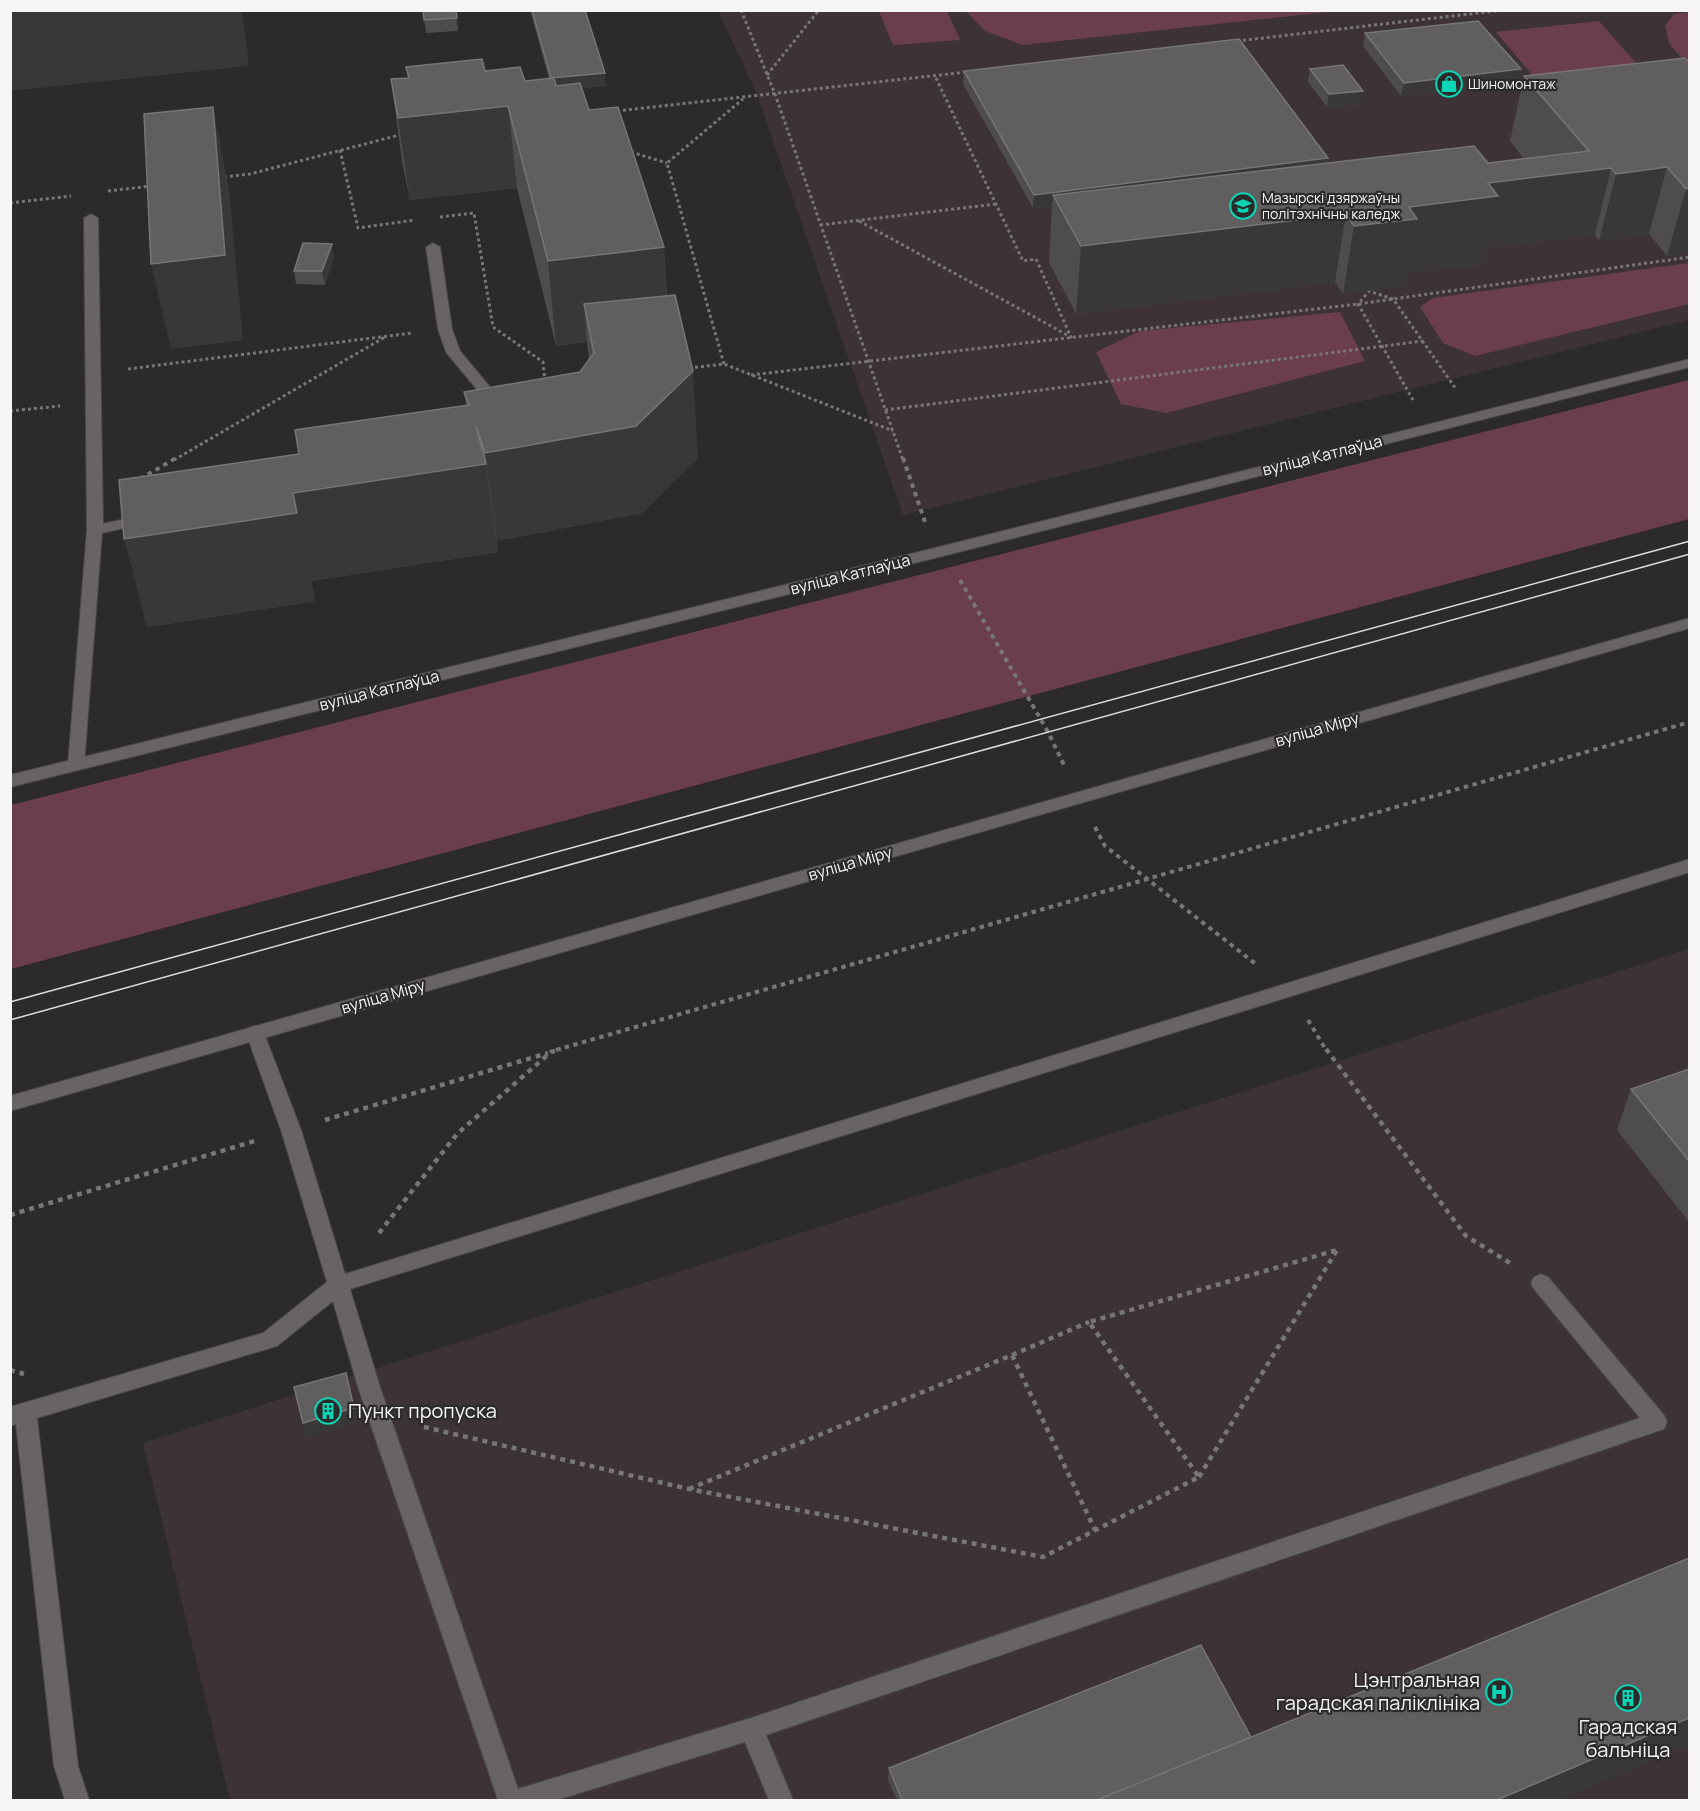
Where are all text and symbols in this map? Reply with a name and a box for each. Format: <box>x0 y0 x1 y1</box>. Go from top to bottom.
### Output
shop icon: Шиномонтаж <box>1434 69 1464 99</box>
place label: Шиномонтаж <box>1468 74 1556 93</box>
place label: Мазырскі дзяржаўны політэхнічны каледж <box>1262 188 1400 223</box>
school or university icon: Мазырскі дзяржаўны політэхнічны каледж <box>1228 191 1258 221</box>
street label: вуліца Катлаўца <box>1260 429 1384 481</box>
street label: вуліца Катлаўца <box>788 548 912 600</box>
street label: вуліца Катлаўца <box>317 664 441 716</box>
street label: вуліца Міру <box>1272 706 1362 751</box>
street label: вуліца Міру <box>805 840 895 885</box>
street label: вуліца Міру <box>338 973 428 1018</box>
building icon: Пункт пропуска <box>313 1396 343 1426</box>
place label: Пункт пропуска <box>348 1397 497 1424</box>
place label: Цэнтральная гарадская паліклініка <box>1276 1666 1480 1716</box>
hospital icon: Цэнтральная гарадская паліклініка <box>1484 1677 1514 1707</box>
building icon: Гарадская бальніца <box>1613 1683 1643 1713</box>
place label: Гарадская бальніца <box>1579 1713 1677 1763</box>

